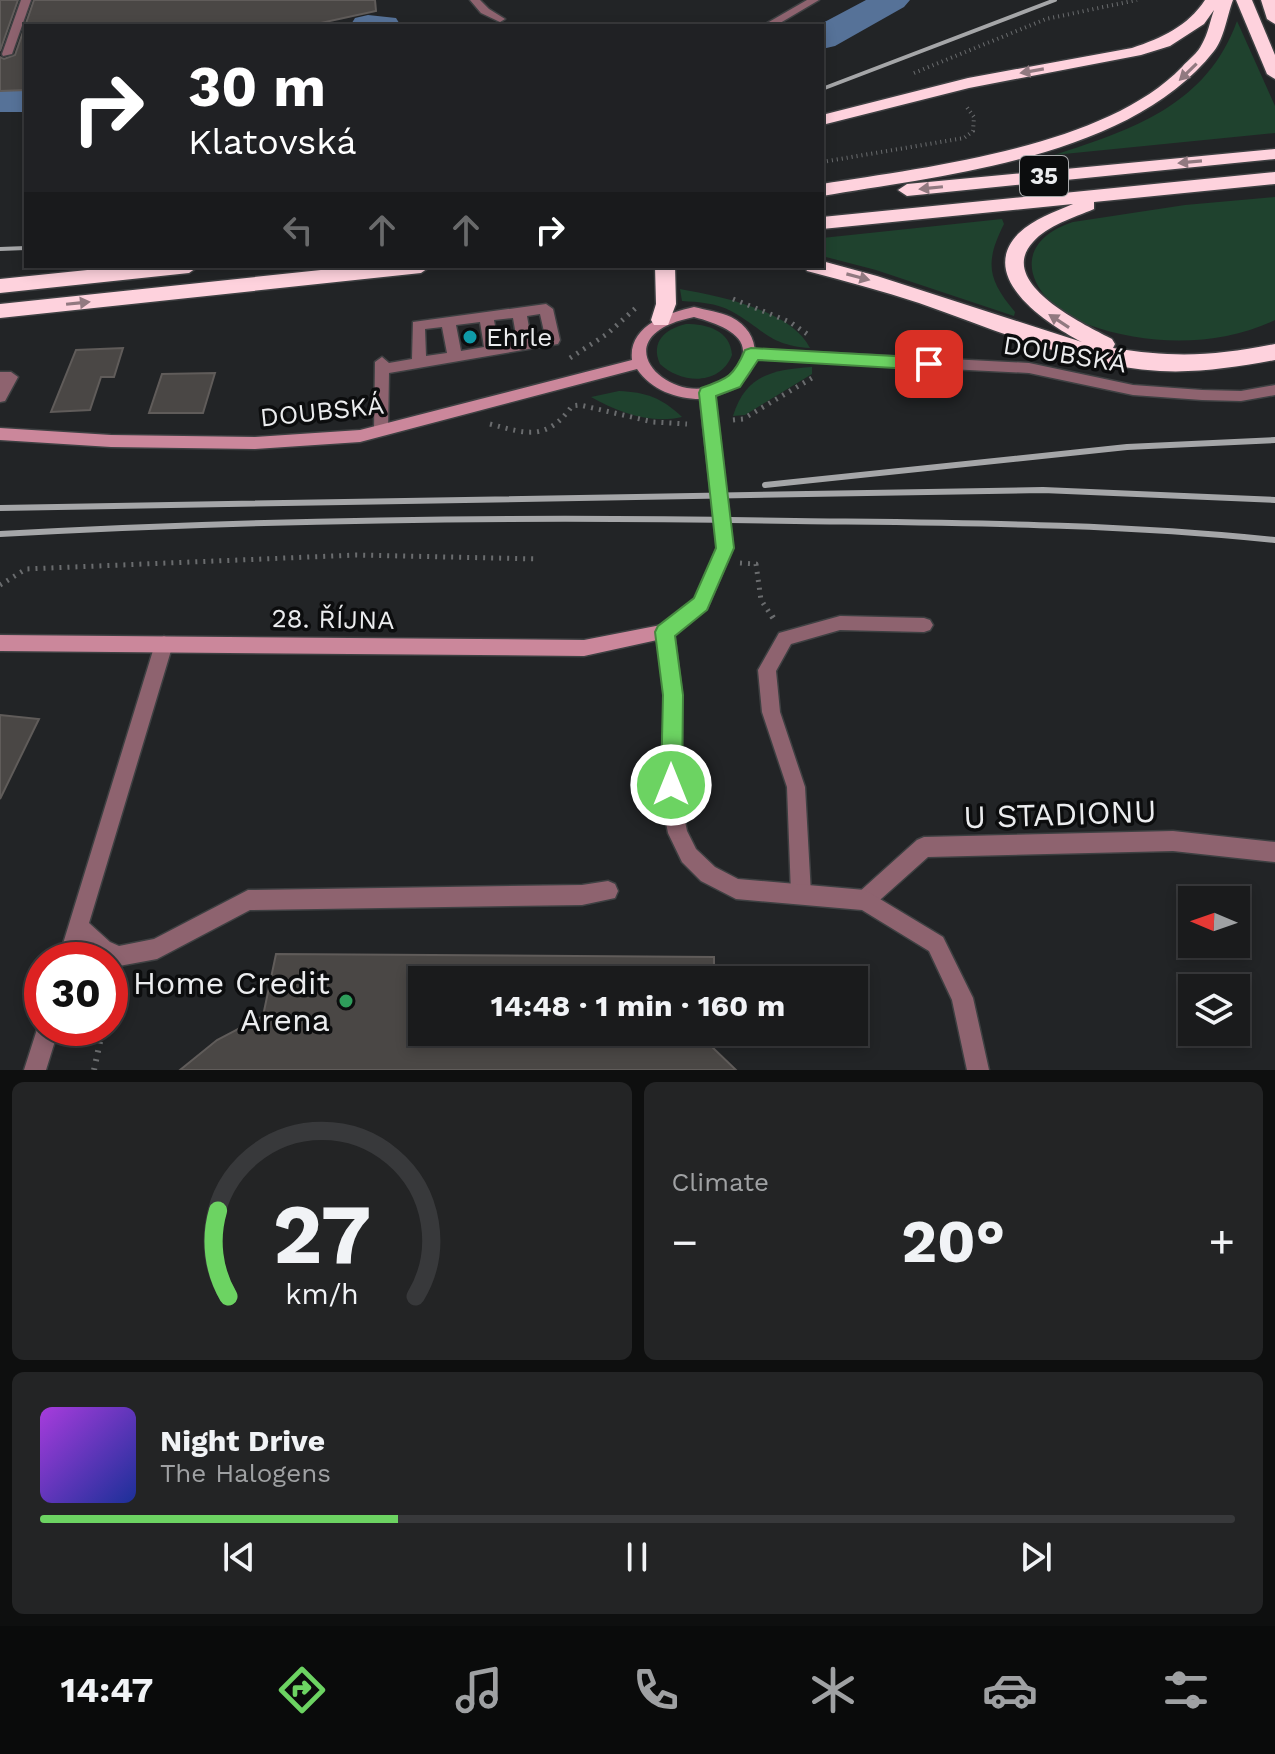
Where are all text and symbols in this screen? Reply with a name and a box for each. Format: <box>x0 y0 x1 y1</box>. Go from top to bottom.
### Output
text: 30 m <box>188 54 326 120</box>
icon: right <box>56 56 160 160</box>
one-way arrow <box>1179 62 1198 80</box>
one-way arrow <box>1020 66 1045 78</box>
text: Klatovská <box>188 121 357 163</box>
one-way arrow <box>1177 155 1202 168</box>
road number: 35 <box>1020 156 1068 196</box>
one-way arrow <box>918 181 943 194</box>
icon: left <box>276 208 320 252</box>
icon: ahead <box>360 208 404 252</box>
icon: ahead <box>444 208 488 252</box>
icon: right <box>528 208 572 252</box>
one-way arrow <box>846 271 871 283</box>
one-way arrow <box>65 296 90 309</box>
one-way arrow <box>1049 314 1070 329</box>
place label: Ehrle <box>486 322 552 352</box>
marker: Ehrle <box>461 328 479 346</box>
street label: DOUBSKÁ <box>1001 329 1129 379</box>
pin <box>895 330 963 398</box>
icon: arrive <box>907 342 951 386</box>
street label: DOUBSKÁ <box>259 390 385 432</box>
street label: 28. ŘÍJNA <box>271 603 395 635</box>
position arrow <box>629 743 713 827</box>
street label: U STADIONU <box>963 792 1157 836</box>
north arrow <box>1178 886 1250 958</box>
map controls <box>1178 886 1250 1046</box>
speed limit sign: 30 <box>24 942 128 1046</box>
place label: Home Credit Arena <box>133 964 330 1039</box>
button: layers <box>1178 974 1250 1046</box>
text: 14:48 · 1 min · 160 m <box>491 988 785 1023</box>
marker: Home Credit Arena <box>337 992 355 1010</box>
text: Climate <box>672 1167 769 1197</box>
text: 27 <box>272 1186 371 1283</box>
text: 20° <box>901 1206 1005 1277</box>
text: − <box>672 1216 698 1268</box>
text: + <box>1208 1216 1235 1268</box>
text: km/h <box>285 1277 359 1311</box>
text: Night Drive <box>160 1423 325 1458</box>
text: The Halogens <box>160 1458 331 1488</box>
icon: previous <box>217 1535 261 1579</box>
icon: pause <box>615 1535 659 1579</box>
icon: next <box>1014 1535 1058 1579</box>
icon: directions <box>274 1662 330 1718</box>
icon: music <box>451 1662 507 1718</box>
icon: phone <box>628 1662 684 1718</box>
icon: climate <box>805 1662 861 1718</box>
icon: car <box>982 1662 1038 1718</box>
icon: filters <box>1158 1662 1214 1718</box>
text: 14:47 <box>60 1669 153 1711</box>

